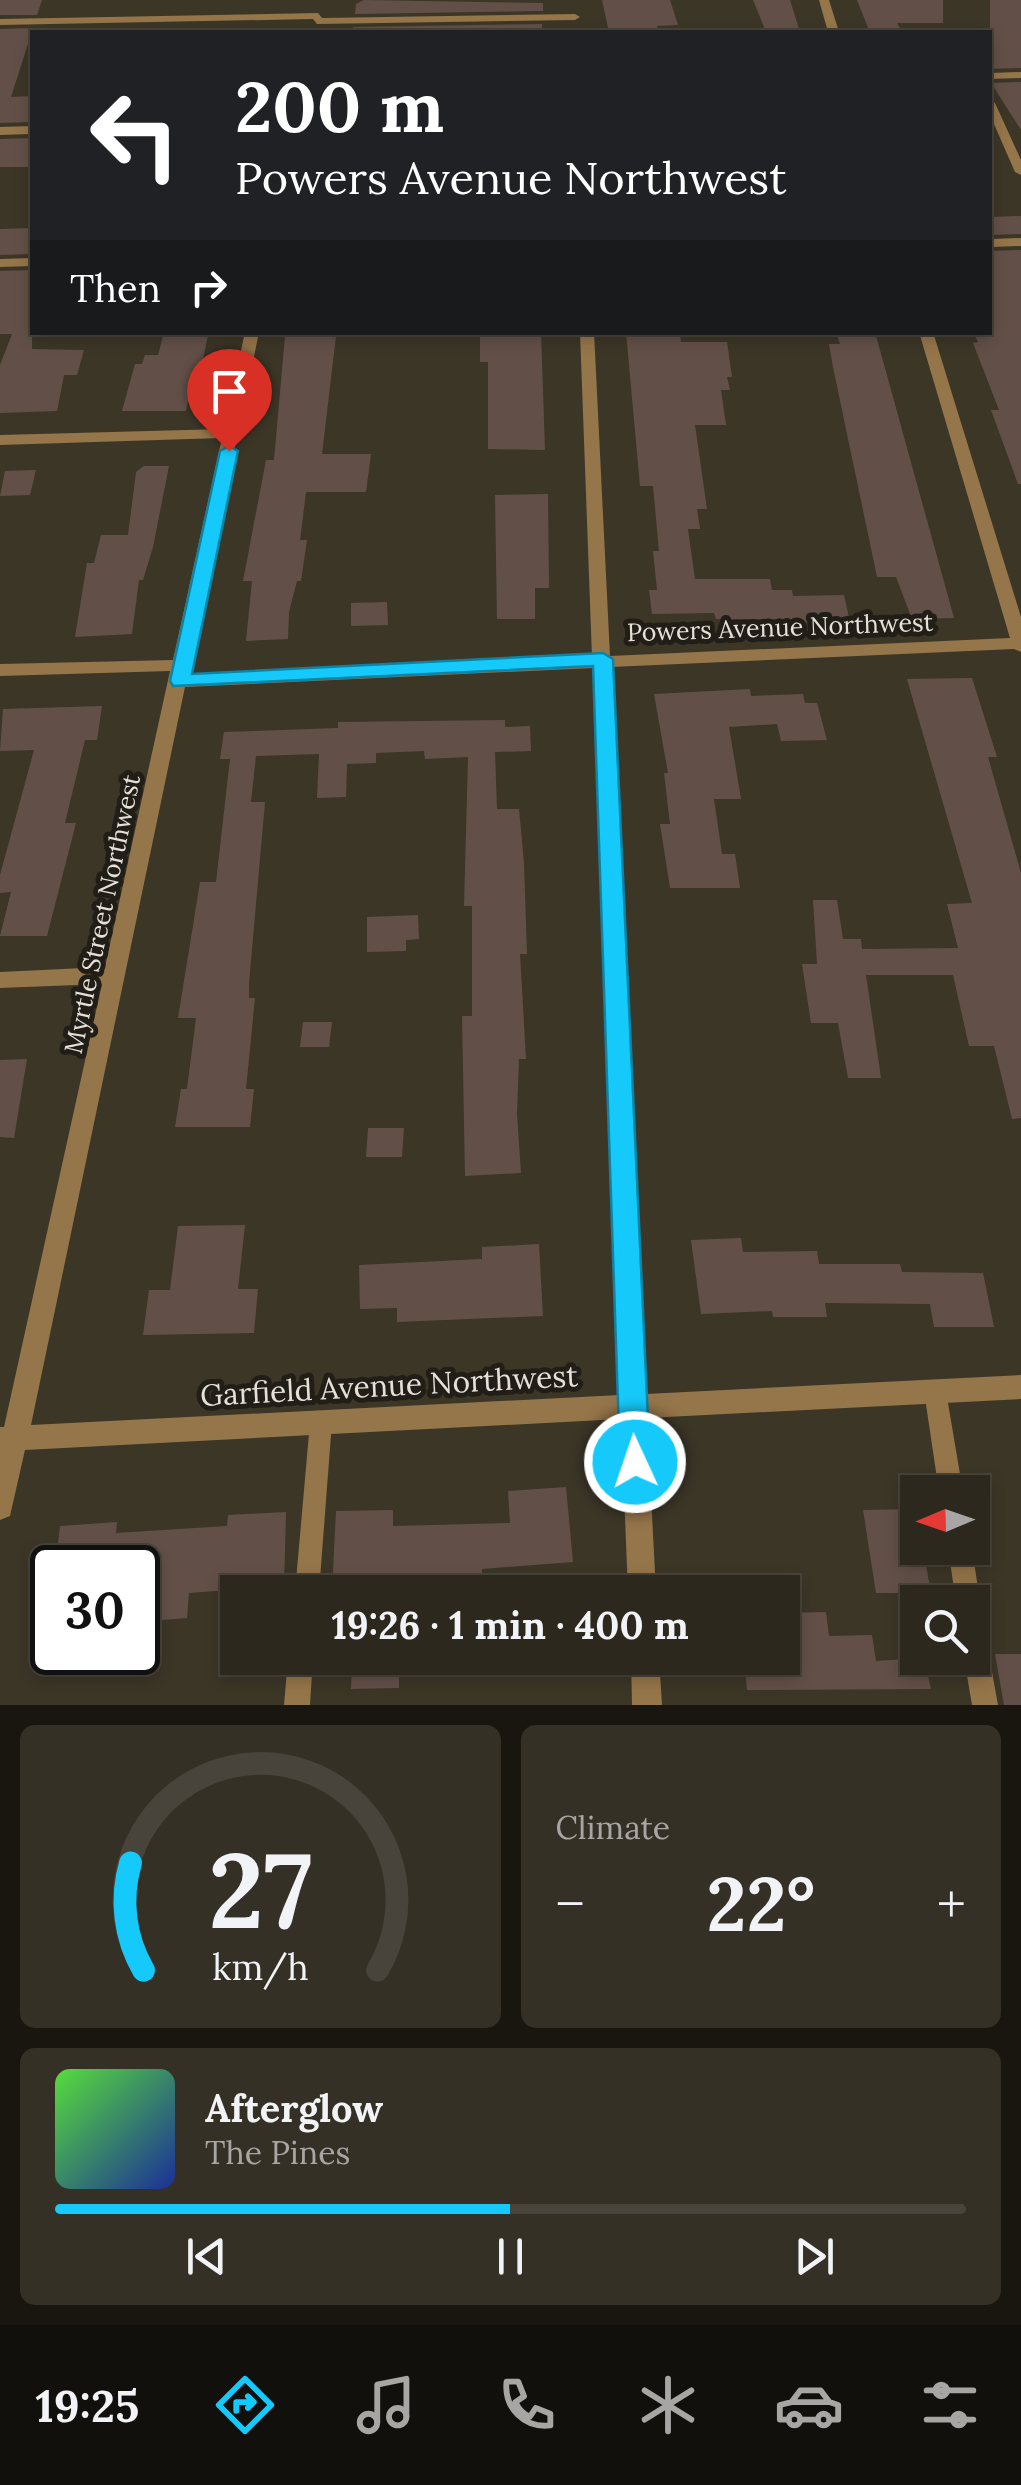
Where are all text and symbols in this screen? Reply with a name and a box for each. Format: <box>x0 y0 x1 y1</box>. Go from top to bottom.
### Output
text: 200 m <box>235 62 444 151</box>
icon: left <box>70 70 200 200</box>
text: Powers Avenue Northwest <box>235 149 787 206</box>
icon: right <box>181 260 236 315</box>
text: Then <box>70 264 161 312</box>
pin <box>187 349 272 452</box>
icon: arrive <box>202 364 257 419</box>
street label: Powers Avenue Northwest <box>626 606 934 648</box>
street label: Myrtle Street Northwest <box>57 771 147 1056</box>
street label: Garfield Avenue Northwest <box>199 1356 579 1414</box>
position arrow <box>583 1410 687 1514</box>
north arrow <box>900 1475 990 1565</box>
map controls <box>900 1475 990 1675</box>
speed limit sign: 30 <box>30 1545 160 1675</box>
button: search <box>900 1585 990 1675</box>
text: 19:26 · 1 min · 400 m <box>331 1601 689 1649</box>
text: Climate <box>556 1807 670 1848</box>
text: 27 <box>208 1823 312 1956</box>
text: 22° <box>706 1856 815 1952</box>
text: − <box>556 1869 585 1939</box>
text: + <box>937 1869 966 1939</box>
text: km/h <box>212 1944 309 1990</box>
text: Afterglow <box>205 2084 383 2132</box>
text: The Pines <box>205 2132 350 2173</box>
icon: previous <box>179 2229 234 2284</box>
icon: pause <box>483 2229 538 2284</box>
icon: next <box>787 2229 842 2284</box>
icon: directions <box>210 2370 280 2440</box>
icon: music <box>351 2370 421 2440</box>
icon: phone <box>492 2370 562 2440</box>
icon: climate <box>633 2370 703 2440</box>
icon: car <box>774 2370 844 2440</box>
icon: filters <box>915 2370 985 2440</box>
text: 19:25 <box>36 2377 139 2434</box>

